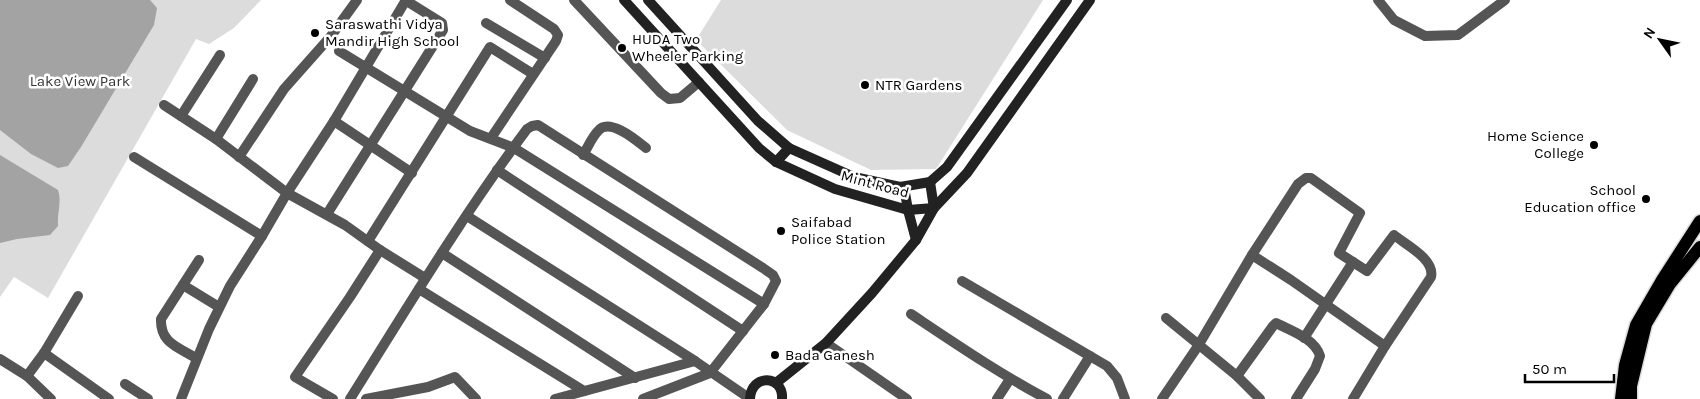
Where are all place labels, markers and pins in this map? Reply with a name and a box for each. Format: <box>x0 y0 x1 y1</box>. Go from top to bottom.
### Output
place label: Saraswathi Vidya Mandir High School <box>325 15 459 50</box>
marker: Saraswathi Vidya Mandir High School <box>309 27 321 39</box>
place label: HUDA Two Wheeler Parking <box>632 30 744 65</box>
marker: HUDA Two Wheeler Parking <box>616 42 628 54</box>
place label: NTR Gardens <box>875 76 962 94</box>
marker: NTR Gardens <box>859 79 871 91</box>
place label: Home Science College <box>1487 127 1584 162</box>
marker: Home Science College <box>1588 139 1600 151</box>
place label: School Education office <box>1524 181 1636 216</box>
marker: School Education office <box>1640 193 1652 205</box>
place label: Saifabad Police Station <box>791 213 886 248</box>
marker: Saifabad Police Station <box>775 225 787 237</box>
place label: Bada Ganesh <box>785 346 875 364</box>
marker: Bada Ganesh <box>769 349 781 361</box>

